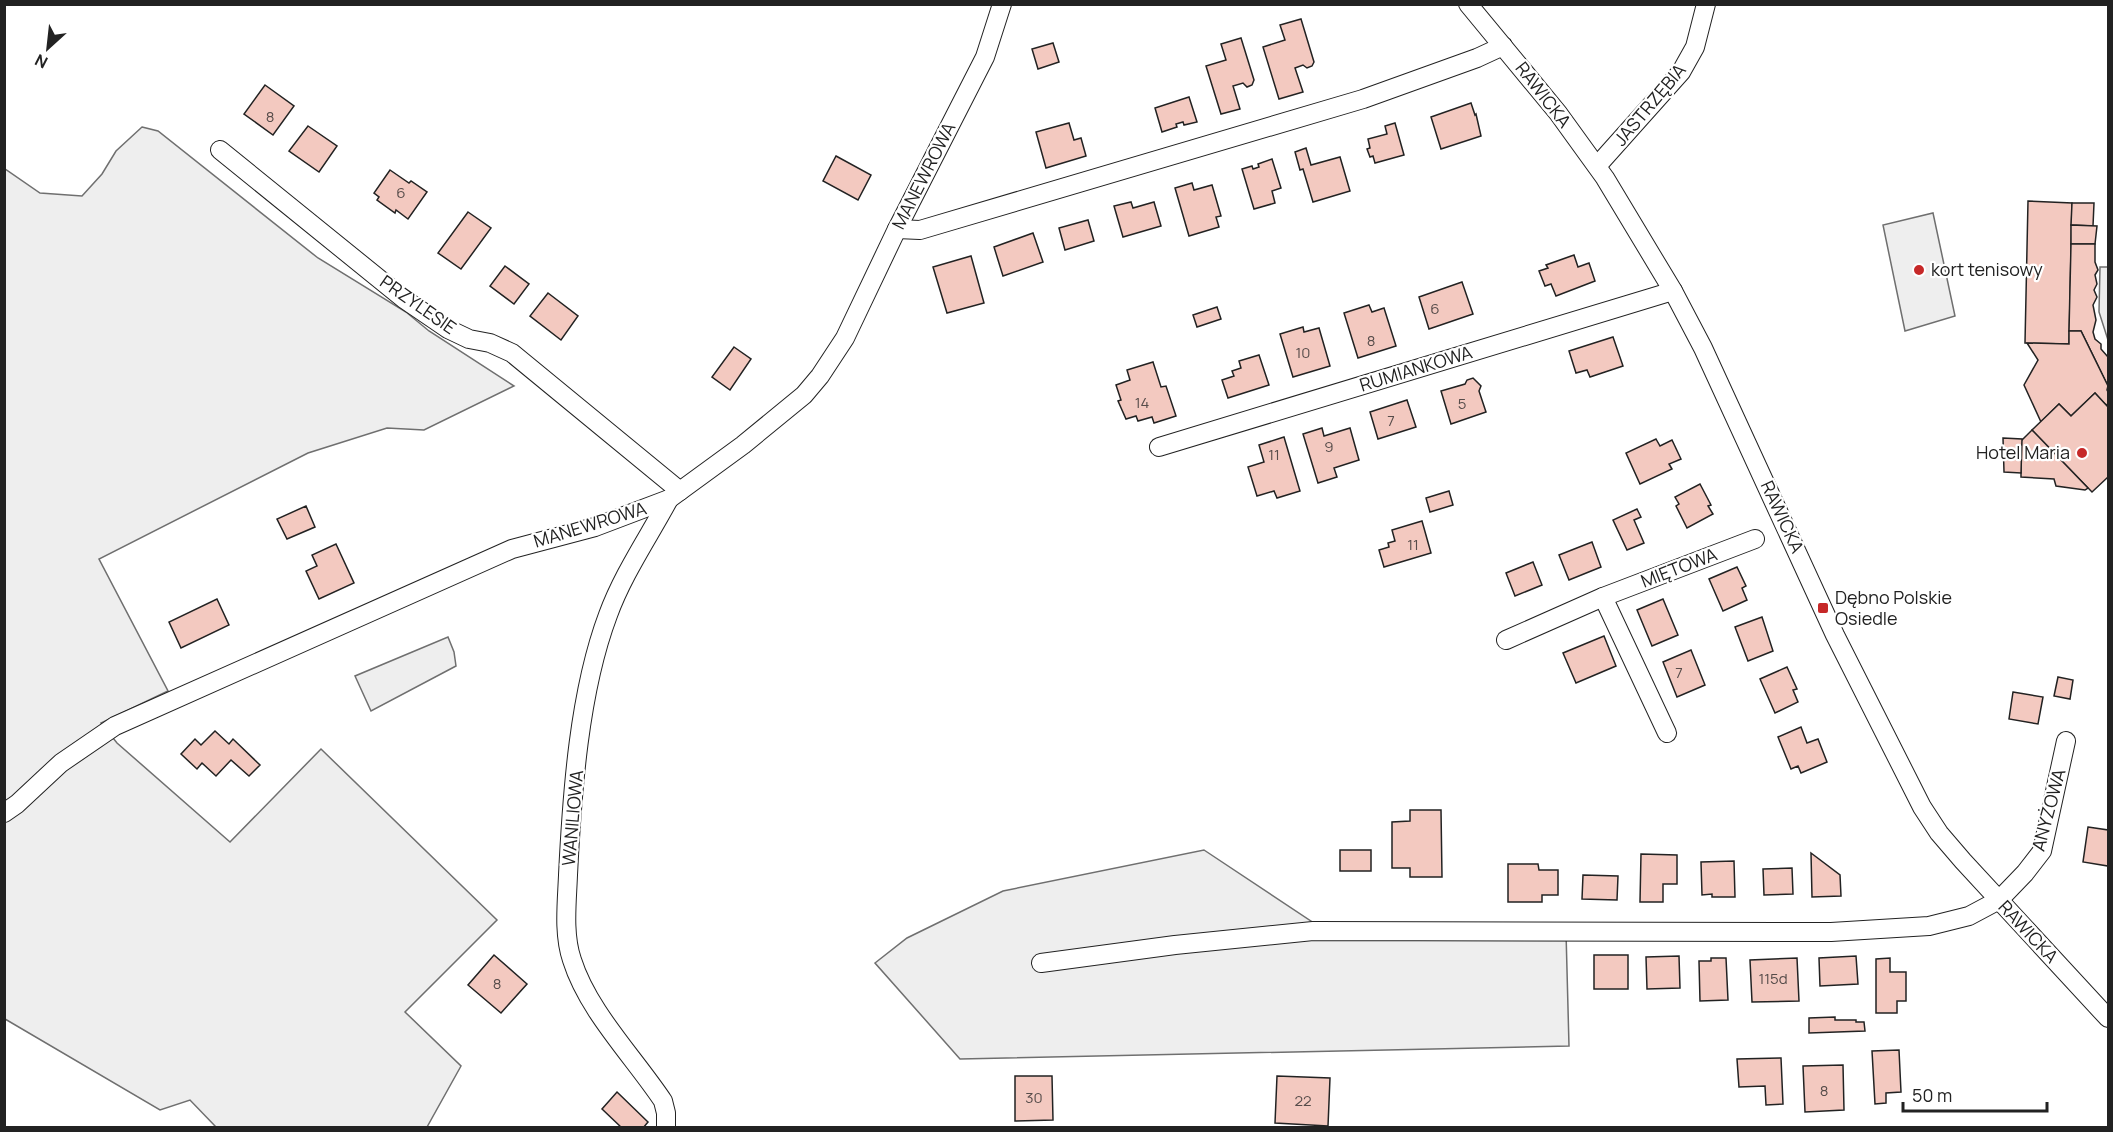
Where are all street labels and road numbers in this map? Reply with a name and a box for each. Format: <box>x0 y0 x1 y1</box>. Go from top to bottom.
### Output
street label: RAWICKA <box>1510 56 1577 133</box>
street label: JASTRZĘBIA <box>1608 58 1691 150</box>
street label: MANEWROWA <box>886 118 961 233</box>
street label: PRZYLESIE <box>376 269 461 339</box>
street label: RUMIANKOWA <box>1356 339 1476 397</box>
street label: RAWICKA <box>1756 476 1810 557</box>
street label: MANEWROWA <box>530 495 650 553</box>
street label: MIĘTOWA <box>1637 541 1721 593</box>
street label: ANYŻOWA <box>2026 765 2071 854</box>
street label: WANILIOWA <box>556 768 588 867</box>
street label: RAWICKA <box>1994 895 2064 968</box>

